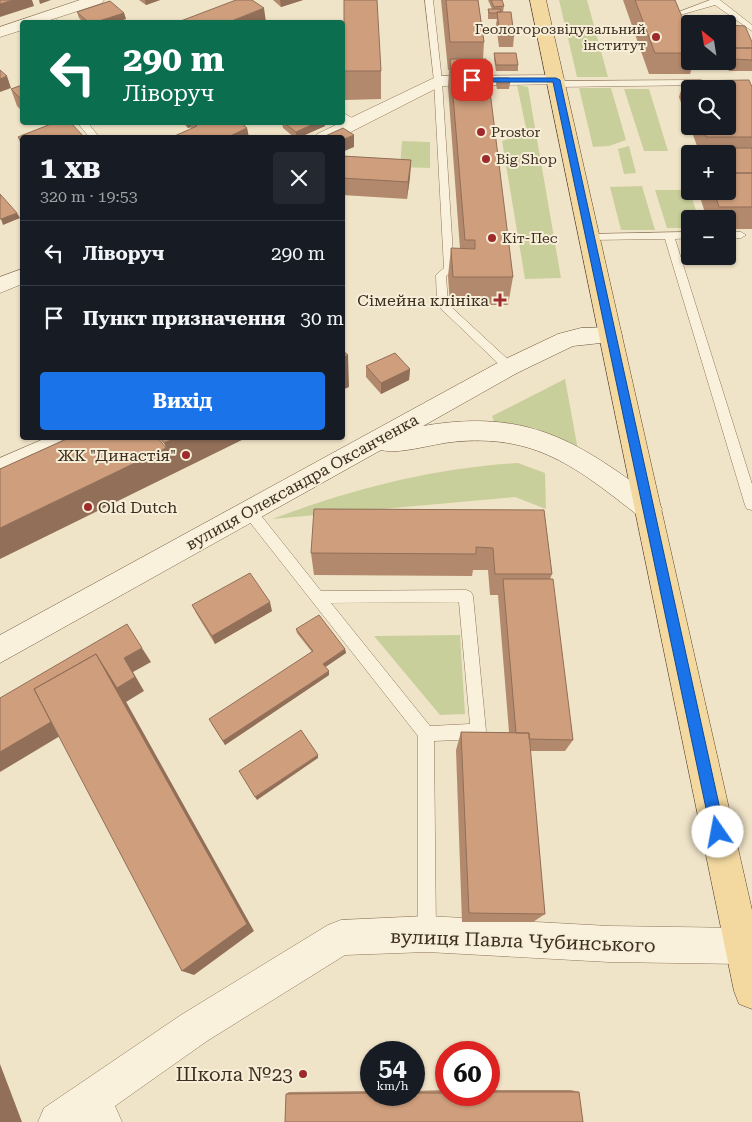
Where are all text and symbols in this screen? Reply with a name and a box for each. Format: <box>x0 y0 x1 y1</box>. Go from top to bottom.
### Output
north arrow <box>681 15 736 70</box>
map controls <box>681 15 736 265</box>
place label: Геологорозвідувальний інститут <box>475 21 646 53</box>
marker: Геологорозвідувальний інститут <box>650 31 662 43</box>
text: 290 m <box>123 39 224 80</box>
icon: left <box>40 40 105 105</box>
pin <box>451 59 493 101</box>
icon: arrive <box>458 66 486 94</box>
button: search <box>681 80 736 135</box>
text: Ліворуч <box>123 81 214 106</box>
place label: Prostor <box>491 124 541 140</box>
marker: Prostor <box>475 126 487 138</box>
button: + <box>681 145 736 200</box>
text: 1 хв <box>40 150 101 185</box>
place label: Big Shop <box>496 151 557 167</box>
button: close <box>273 152 325 204</box>
marker: Big Shop <box>480 153 492 165</box>
text: 320 m · 19:53 <box>40 187 138 206</box>
button: − <box>681 210 736 265</box>
place label: Кіт-Пес <box>502 230 558 246</box>
marker: Кіт-Пес <box>486 232 498 244</box>
icon: left <box>40 239 68 267</box>
text: Ліворуч <box>83 242 164 265</box>
text: 290 m <box>271 242 325 265</box>
place label: Сімейна клініка <box>357 291 489 310</box>
marker: Сімейна клініка <box>493 293 507 307</box>
icon: arrive <box>40 304 68 332</box>
text: Пункт призначення <box>83 307 285 330</box>
text: 30 m <box>300 307 344 330</box>
button: Вихід <box>40 372 325 430</box>
street label: вулиця Олександра Оксанченка <box>183 410 422 554</box>
place label: ЖК "Династія" <box>58 446 176 465</box>
marker: ЖК "Династія" <box>180 449 192 461</box>
place label: Old Dutch <box>98 498 177 517</box>
marker: Old Dutch <box>82 501 94 513</box>
position arrow <box>691 805 743 857</box>
street label: вулиця Павла Чубинського <box>390 925 656 957</box>
speed limit sign: 60 <box>435 1041 500 1106</box>
text: 54 <box>378 1053 407 1082</box>
place label: Школа №23 <box>176 1063 293 1086</box>
marker: Школа №23 <box>297 1068 309 1080</box>
text: km/h <box>376 1079 409 1093</box>

